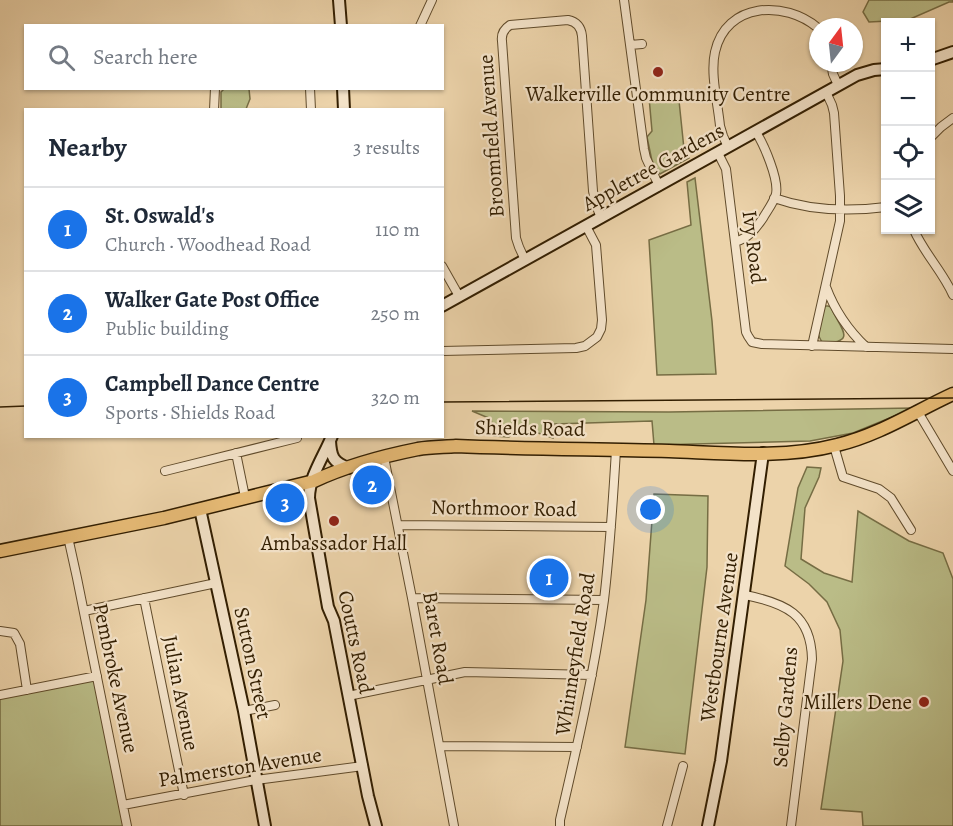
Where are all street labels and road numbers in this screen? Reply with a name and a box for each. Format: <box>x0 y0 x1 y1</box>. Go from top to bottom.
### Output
street label: Broomfield Avenue <box>471 54 511 218</box>
street label: Appletree Gardens <box>576 116 729 218</box>
street label: Ivy Road <box>736 209 772 286</box>
street label: Shields Road <box>475 413 586 443</box>
street label: Northmoor Road <box>431 493 578 523</box>
street label: Westbourne Avenue <box>693 550 745 725</box>
street label: Whinneyfield Road <box>548 570 602 738</box>
street label: Coutts Road <box>331 588 381 697</box>
street label: Baret Road <box>416 589 460 688</box>
street label: Pembroke Avenue <box>86 600 146 756</box>
street label: Sutton Street <box>227 604 279 722</box>
street label: Julian Avenue <box>156 633 206 753</box>
street label: Selby Gardens <box>766 645 804 769</box>
street label: Palmerston Avenue <box>156 740 324 794</box>

